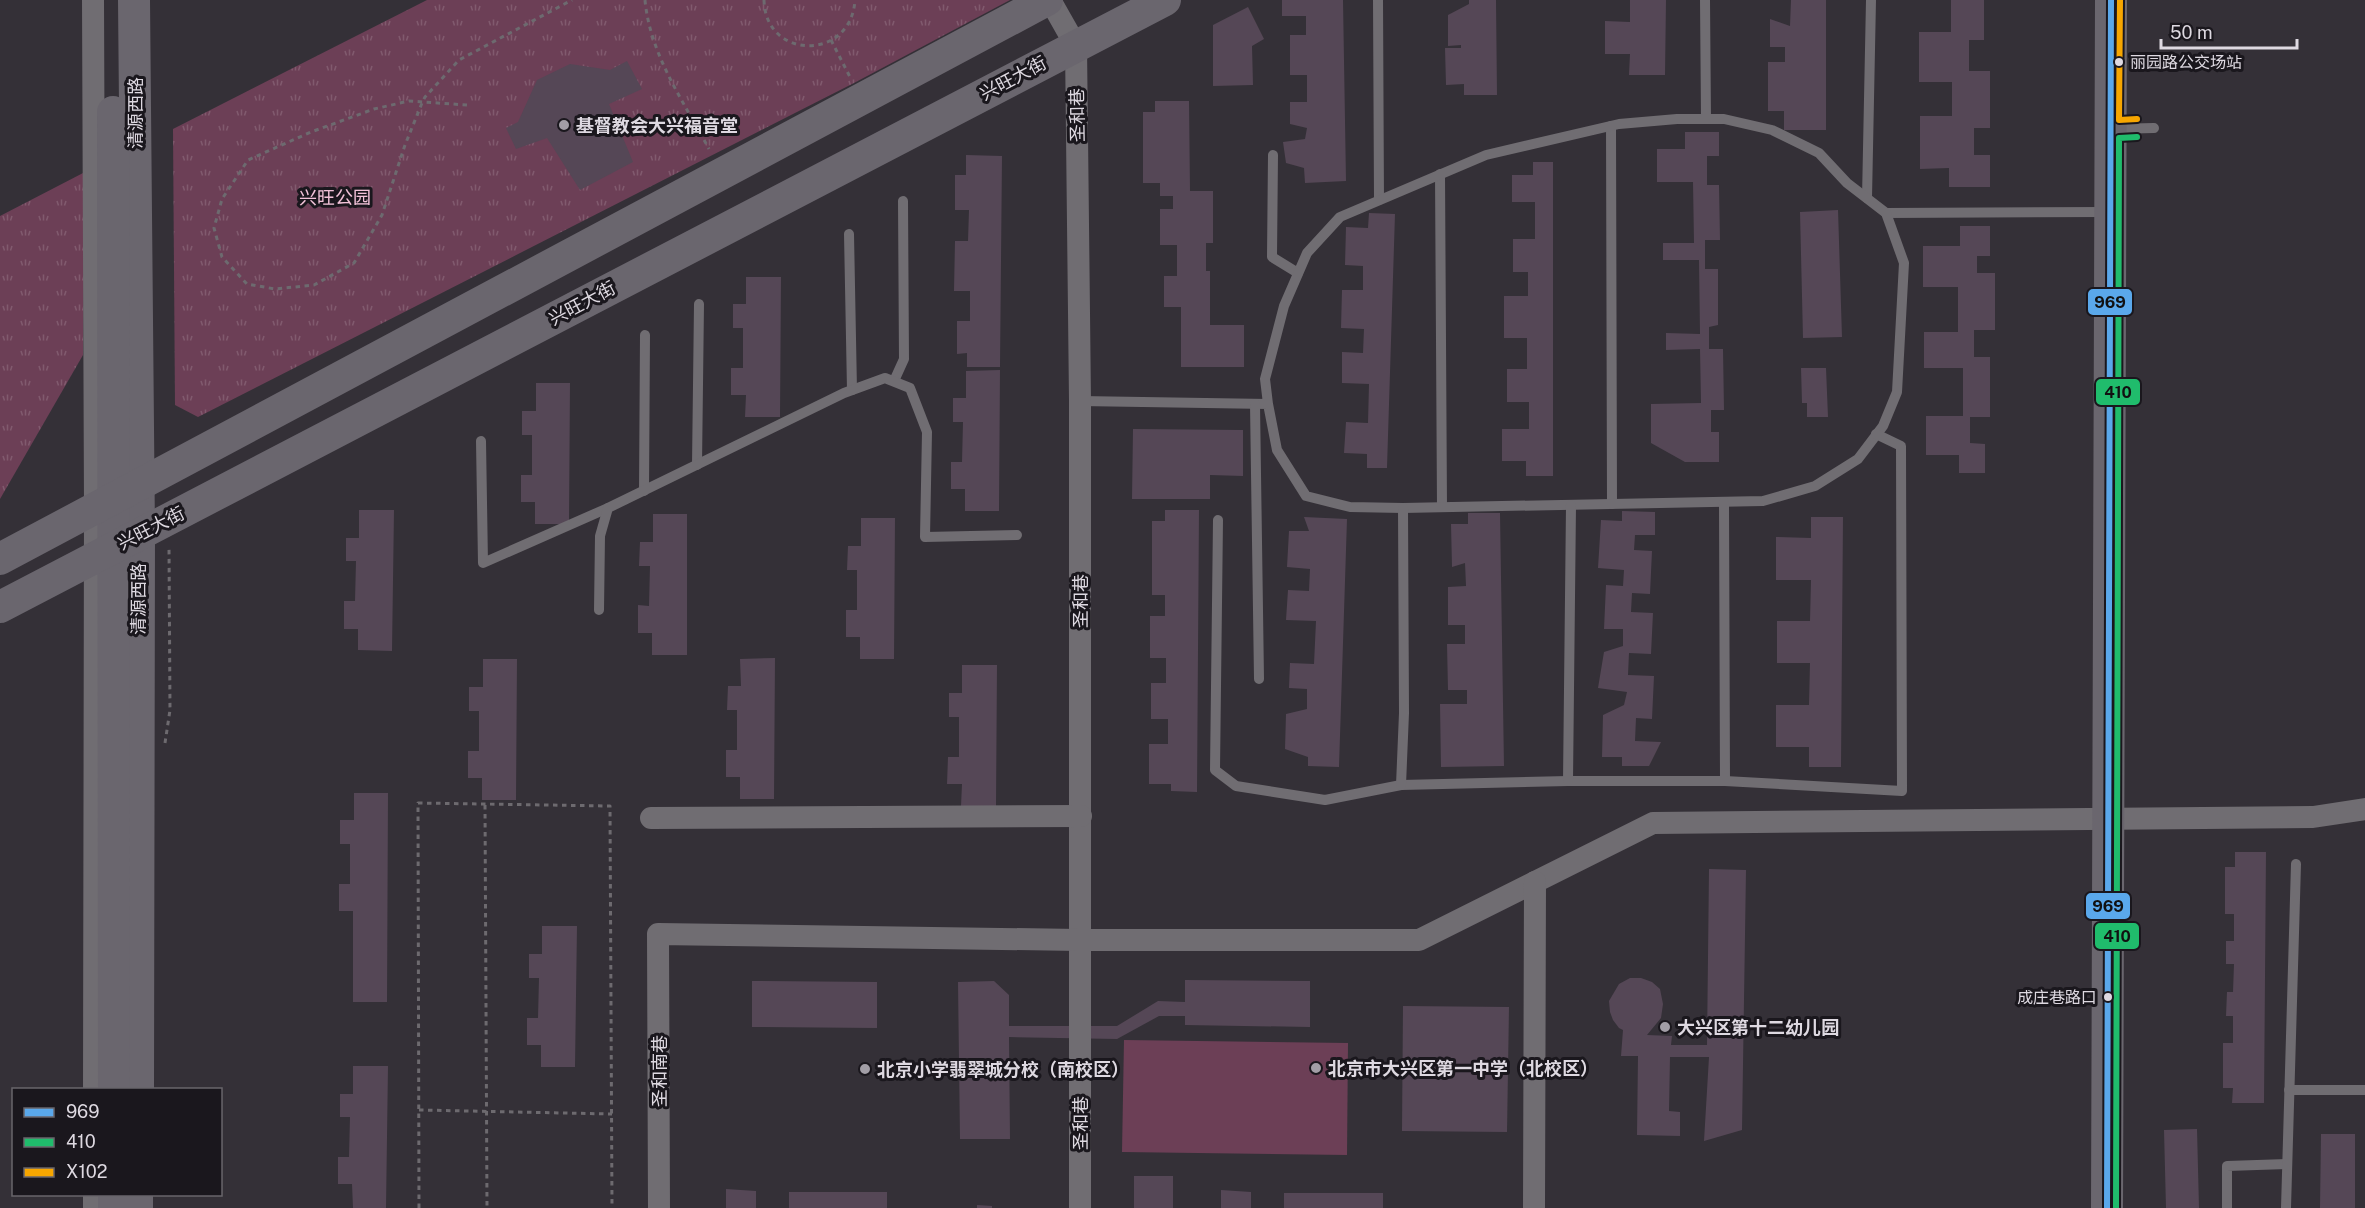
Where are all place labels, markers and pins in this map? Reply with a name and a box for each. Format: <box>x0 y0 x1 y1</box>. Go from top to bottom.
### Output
place label: 丽园路公交场站 <box>2130 53 2242 72</box>
marker: 丽园路公交场站 <box>2113 56 2125 68</box>
place label: 基督教会大兴福音堂 <box>576 115 738 136</box>
marker: 基督教会大兴福音堂 <box>557 118 571 132</box>
place label: 成庄巷路口 <box>2017 988 2097 1007</box>
marker: 成庄巷路口 <box>2102 991 2114 1003</box>
place label: 大兴区第十二幼儿园 <box>1677 1017 1839 1038</box>
marker: 大兴区第十二幼儿园 <box>1658 1020 1672 1034</box>
place label: 北京市大兴区第一中学（北校区） <box>1328 1058 1598 1079</box>
place label: 北京小学翡翠城分校（南校区） <box>877 1059 1129 1080</box>
marker: 北京市大兴区第一中学（北校区） <box>1309 1061 1323 1075</box>
marker: 北京小学翡翠城分校（南校区） <box>858 1062 872 1076</box>

